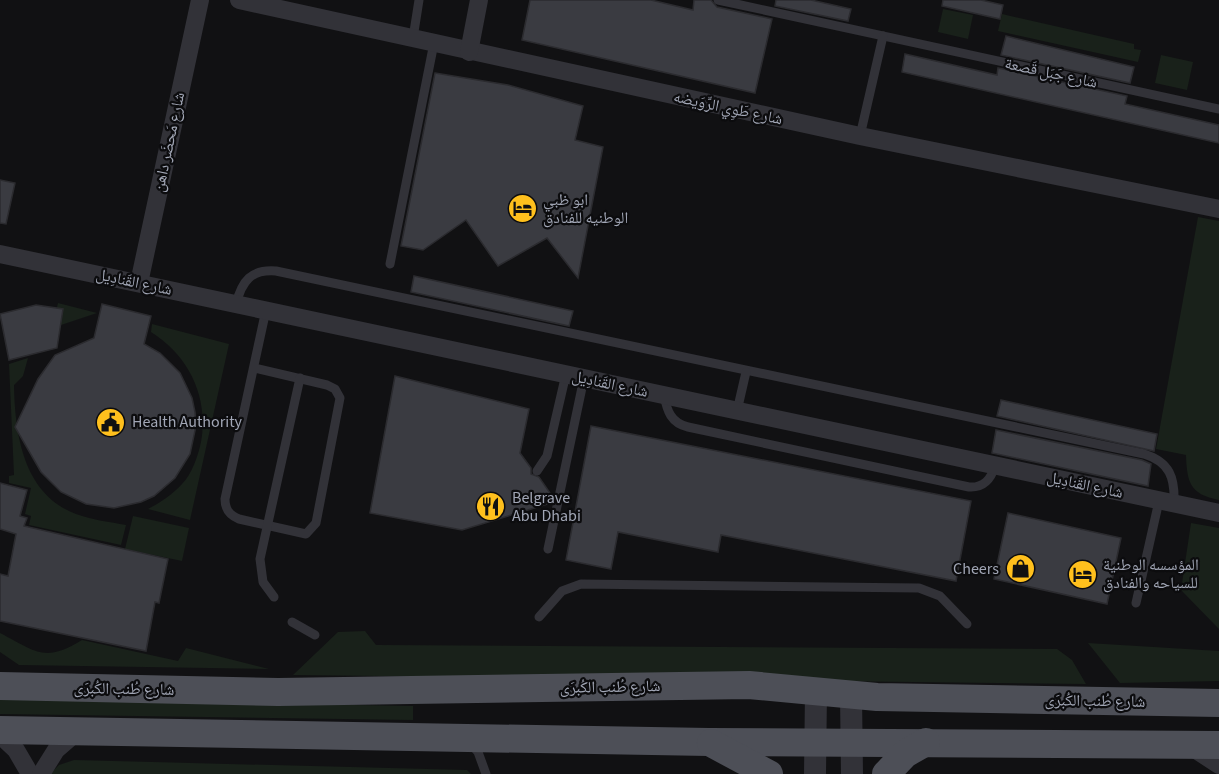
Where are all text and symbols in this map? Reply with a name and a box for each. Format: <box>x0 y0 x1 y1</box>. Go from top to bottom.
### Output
street label: شارع جَبَل قَصعة <box>1003 52 1099 94</box>
street label: شارع طَوِي الرِّوَيضه <box>671 86 785 131</box>
street label: شارع مَحضَر داهن <box>148 90 190 194</box>
place label: ابو ظبي الوطنيه للفنادق <box>543 189 628 229</box>
hotel icon: ابو ظبي الوطنيه للفنادق <box>506 193 538 225</box>
street label: شارع القَنادِيل <box>94 263 174 301</box>
street label: شارع القَنادِيل <box>570 365 650 403</box>
public building icon: Health Authority <box>95 406 127 438</box>
place label: Health Authority <box>132 411 243 433</box>
street label: شارع القَنادِيل <box>1045 466 1125 504</box>
place label: Belgrave Abu Dhabi <box>512 487 581 527</box>
restaurant icon: Belgrave Abu Dhabi <box>475 491 507 523</box>
shop icon: Cheers <box>1004 553 1036 585</box>
place label: المؤسسه الوطنية للسياحه والفنادق <box>1103 554 1199 594</box>
place label: Cheers <box>953 558 999 580</box>
hotel icon: المؤسسه الوطنية للسياحه والفنادق <box>1066 558 1098 590</box>
street label: شارع طُنب الكُبرَى <box>559 675 661 699</box>
street label: شارع طُنب الكُبرَى <box>73 677 175 701</box>
street label: شارع طُنب الكُبرَى <box>1044 689 1146 713</box>

